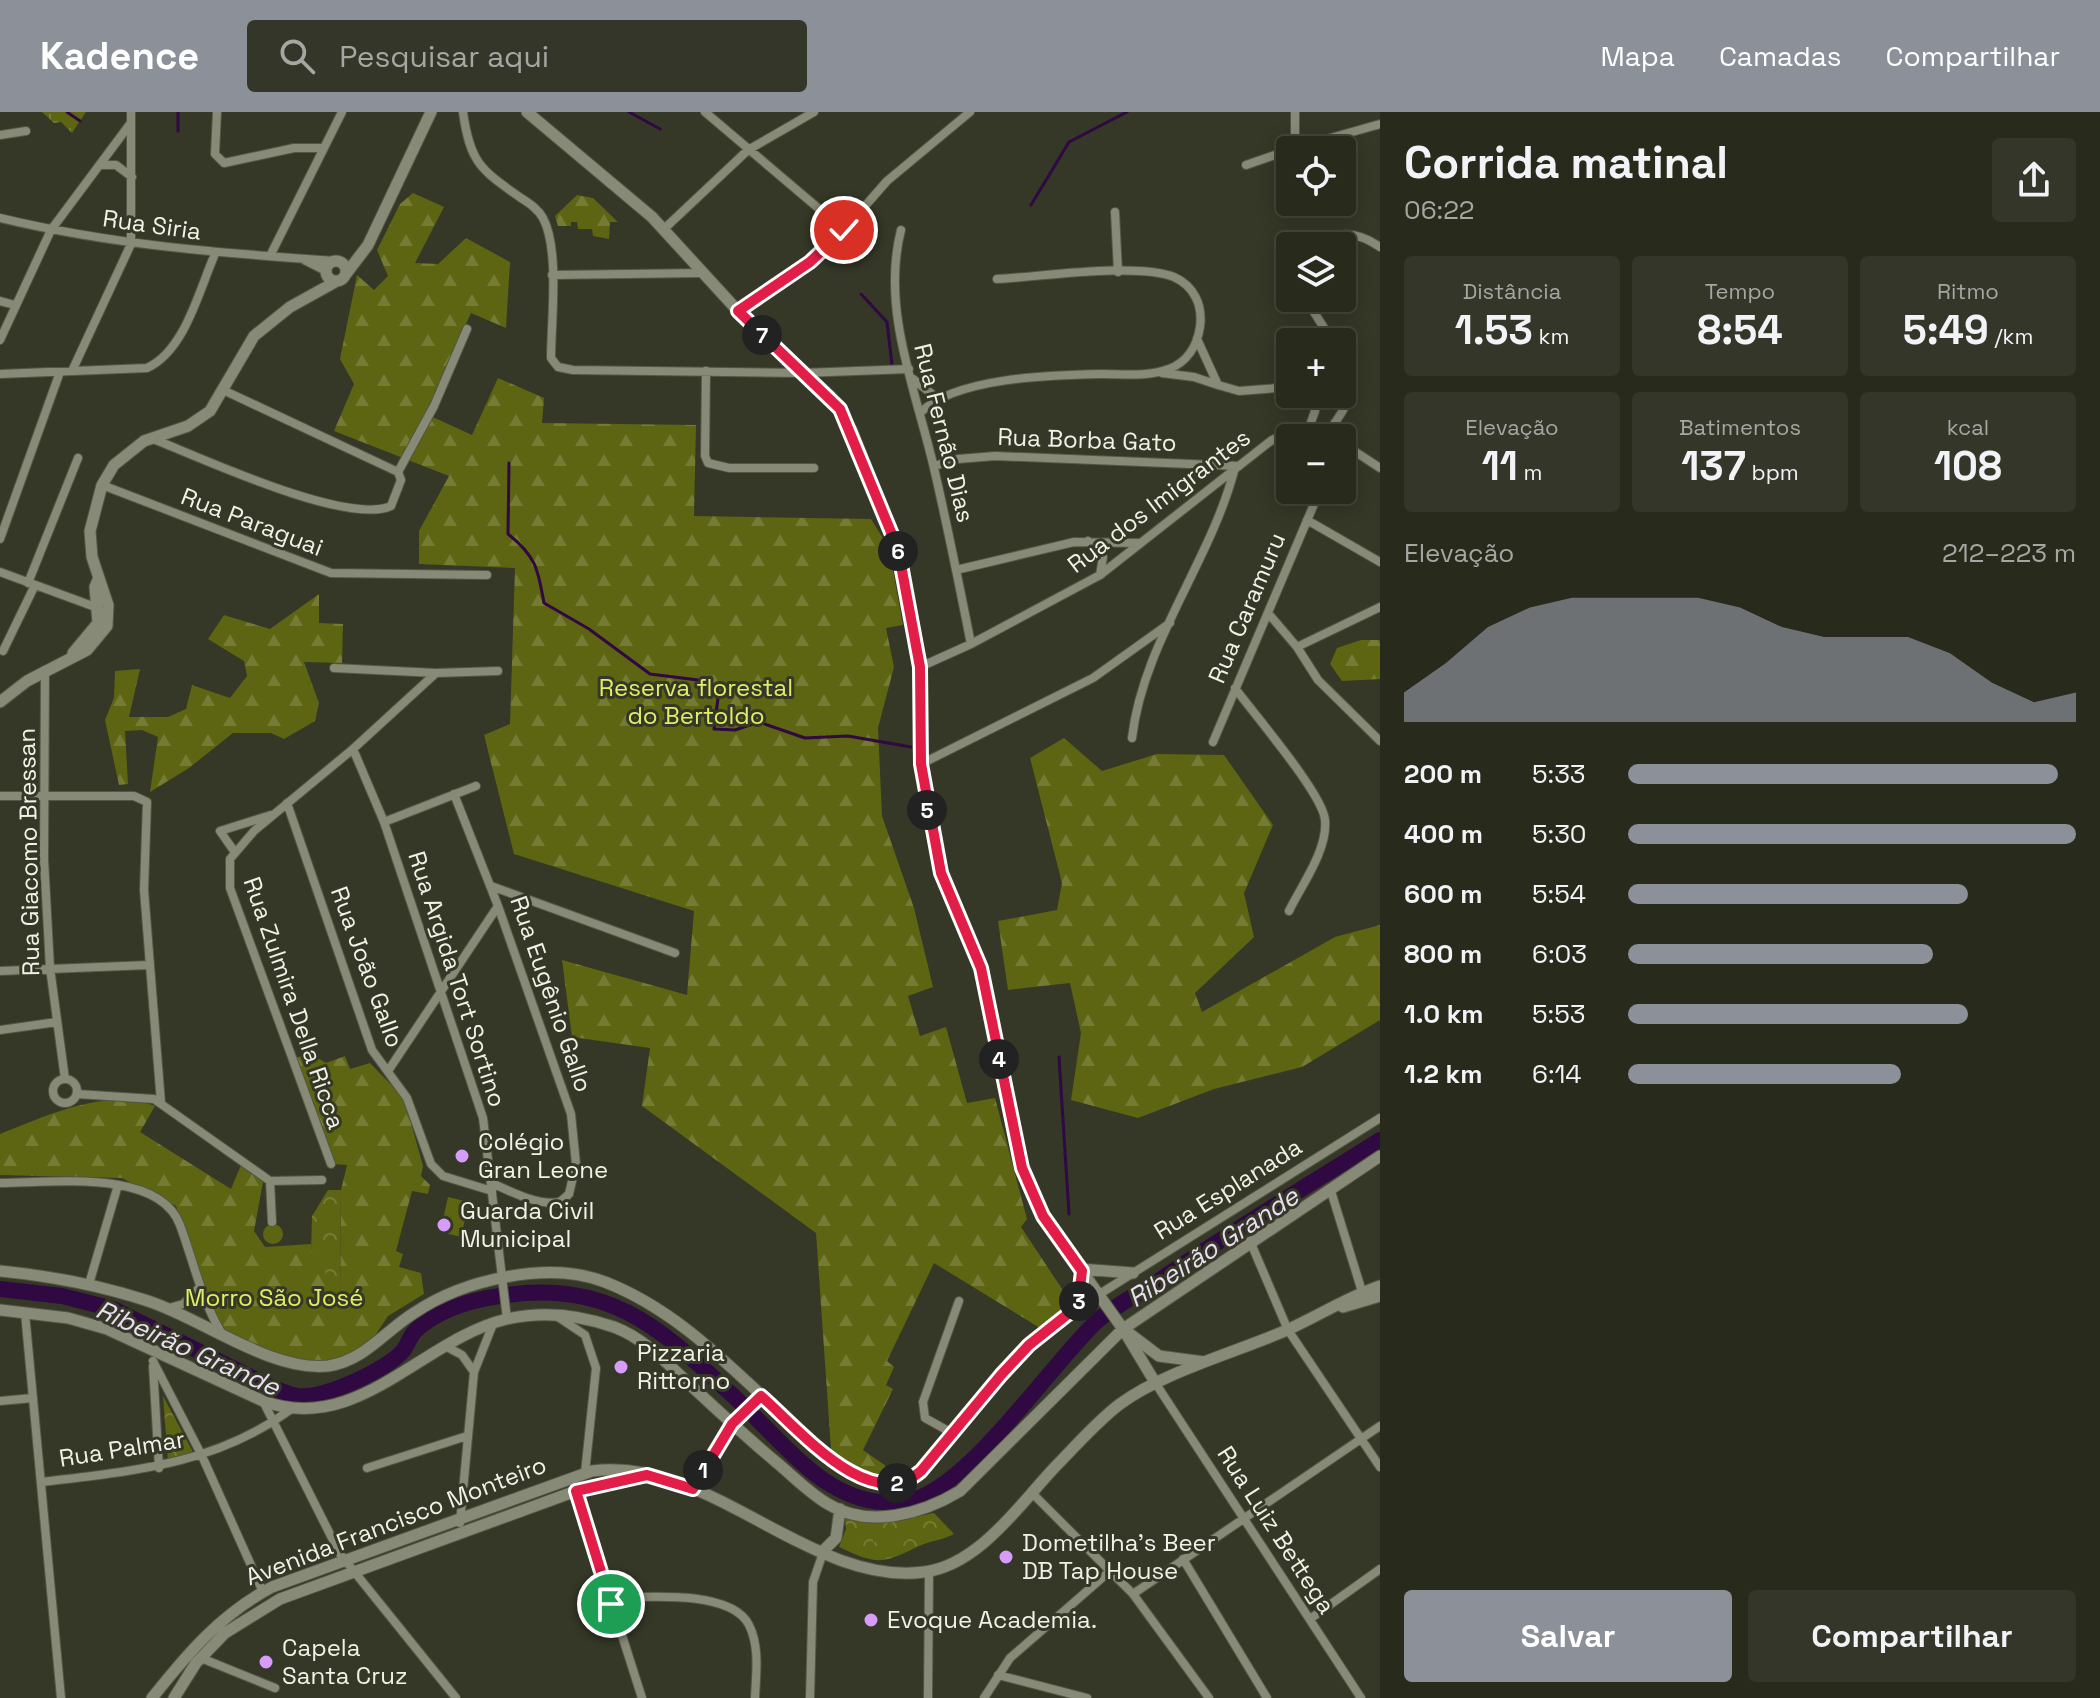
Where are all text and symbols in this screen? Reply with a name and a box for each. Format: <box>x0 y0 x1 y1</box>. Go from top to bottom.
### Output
search box <box>247 20 807 92</box>
text: Kadence <box>40 32 199 80</box>
icon: search <box>275 34 319 78</box>
text: Pesquisar aqui <box>339 37 549 76</box>
text: Mapa <box>1600 38 1675 74</box>
text: Camadas <box>1719 38 1842 74</box>
text: Compartilhar <box>1886 38 2060 74</box>
text: Corrida matinal <box>1404 135 1728 191</box>
map controls <box>1276 136 1356 504</box>
button: locate <box>1276 136 1356 216</box>
button: share <box>1992 138 2076 222</box>
text: 06:22 <box>1404 193 1475 227</box>
pin <box>810 196 878 264</box>
street label: Rua Siria <box>101 202 203 247</box>
icon: check <box>822 208 866 252</box>
button: layers <box>1276 232 1356 312</box>
text: Distância <box>1463 277 1561 305</box>
text: Tempo <box>1705 277 1775 305</box>
text: Ritmo <box>1937 277 1999 305</box>
text: 1.53 <box>1455 305 1533 356</box>
text: 8:54 <box>1697 305 1783 356</box>
text: 5:49 <box>1903 305 1989 356</box>
pin: 7 <box>742 315 782 355</box>
text: 7 <box>756 321 768 349</box>
text: km <box>1533 322 1569 350</box>
text: /km <box>1989 322 2033 350</box>
button: + <box>1276 328 1356 408</box>
street label: Rua Fernão Dias <box>907 340 982 526</box>
text: Elevação <box>1465 413 1559 441</box>
text: Batimentos <box>1679 413 1801 441</box>
text: kcal <box>1947 413 1989 441</box>
street label: Rua Borba Gato <box>997 421 1177 458</box>
street label: Rua dos Imigrantes <box>1061 422 1256 579</box>
button: − <box>1276 424 1356 504</box>
text: 11 <box>1482 441 1518 492</box>
text: 137 <box>1681 441 1746 492</box>
text: 108 <box>1934 441 2002 492</box>
text: m <box>1518 458 1542 486</box>
text: bpm <box>1746 458 1799 486</box>
street label: Rua Paraguai <box>177 480 328 563</box>
street label: Rua Caramuru <box>1201 528 1292 688</box>
pin: 6 <box>878 531 918 571</box>
text: Elevação <box>1404 536 1514 570</box>
text: 212–223 m <box>1942 536 2076 570</box>
text: 6 <box>891 537 905 565</box>
park label: Reserva florestal do Bertoldo <box>599 672 793 731</box>
street label: Rua Giacomo Bressan <box>11 728 46 976</box>
text: 200 m <box>1404 757 1482 791</box>
text: 5:33 <box>1532 757 1586 791</box>
pin: 5 <box>907 790 947 830</box>
text: 5 <box>920 796 934 824</box>
text: 400 m <box>1404 817 1483 851</box>
text: 5:30 <box>1532 817 1587 851</box>
street label: Rua Argida Tort Sortino <box>401 847 513 1111</box>
street label: Rua Zulmira Della Ricca <box>237 873 352 1133</box>
text: 600 m <box>1404 877 1483 911</box>
text: 5:54 <box>1532 877 1586 911</box>
street label: Rua João Gallo <box>324 882 411 1052</box>
street label: Rua Eugênio Gallo <box>503 892 600 1096</box>
text: 800 m <box>1404 937 1482 971</box>
text: 6:03 <box>1532 937 1587 971</box>
text: 1.0 km <box>1404 997 1484 1031</box>
text: 5:53 <box>1532 997 1585 1031</box>
pin: 4 <box>979 1039 1019 1079</box>
text: 4 <box>992 1045 1006 1073</box>
text: 1.2 km <box>1404 1057 1482 1091</box>
text: 6:14 <box>1532 1057 1582 1091</box>
place label: Colégio Gran Leone <box>478 1126 608 1185</box>
street label: Rua Esplanada <box>1148 1131 1308 1246</box>
marker: Colégio Gran Leone <box>453 1147 471 1165</box>
water label: Ribeirão Grande <box>1121 1178 1306 1315</box>
place label: Guarda Civil Municipal <box>460 1195 594 1254</box>
marker: Guarda Civil Municipal <box>435 1216 453 1234</box>
pin: 3 <box>1059 1281 1099 1321</box>
park label: Morro São José <box>185 1282 363 1313</box>
text: 3 <box>1072 1287 1086 1315</box>
water label: Ribeirão Grande <box>91 1292 287 1404</box>
place label: Pizzaria Rittorno <box>637 1337 730 1396</box>
marker: Pizzaria Rittorno <box>612 1358 630 1376</box>
street label: Rua Palmar <box>57 1423 187 1474</box>
street label: Rua Luiz Bettega <box>1211 1440 1342 1620</box>
street label: Avenida Francisco Monteiro <box>241 1449 551 1592</box>
pin: 1 <box>683 1450 723 1490</box>
text: 1 <box>698 1456 708 1484</box>
pin: 2 <box>877 1463 917 1503</box>
text: 2 <box>890 1469 904 1497</box>
place label: Dometilha's Beer DB Tap House <box>1022 1527 1216 1586</box>
marker: Dometilha's Beer DB Tap House <box>997 1548 1015 1566</box>
pin <box>577 1570 645 1638</box>
icon: arrive <box>589 1582 633 1626</box>
button: Salvar <box>1404 1590 1732 1682</box>
button: Compartilhar <box>1748 1590 2076 1682</box>
place label: Evoque Academia. <box>887 1604 1097 1635</box>
marker: Evoque Academia. <box>862 1611 880 1629</box>
place label: Capela Santa Cruz <box>282 1632 407 1691</box>
marker: Capela Santa Cruz <box>257 1653 275 1671</box>

